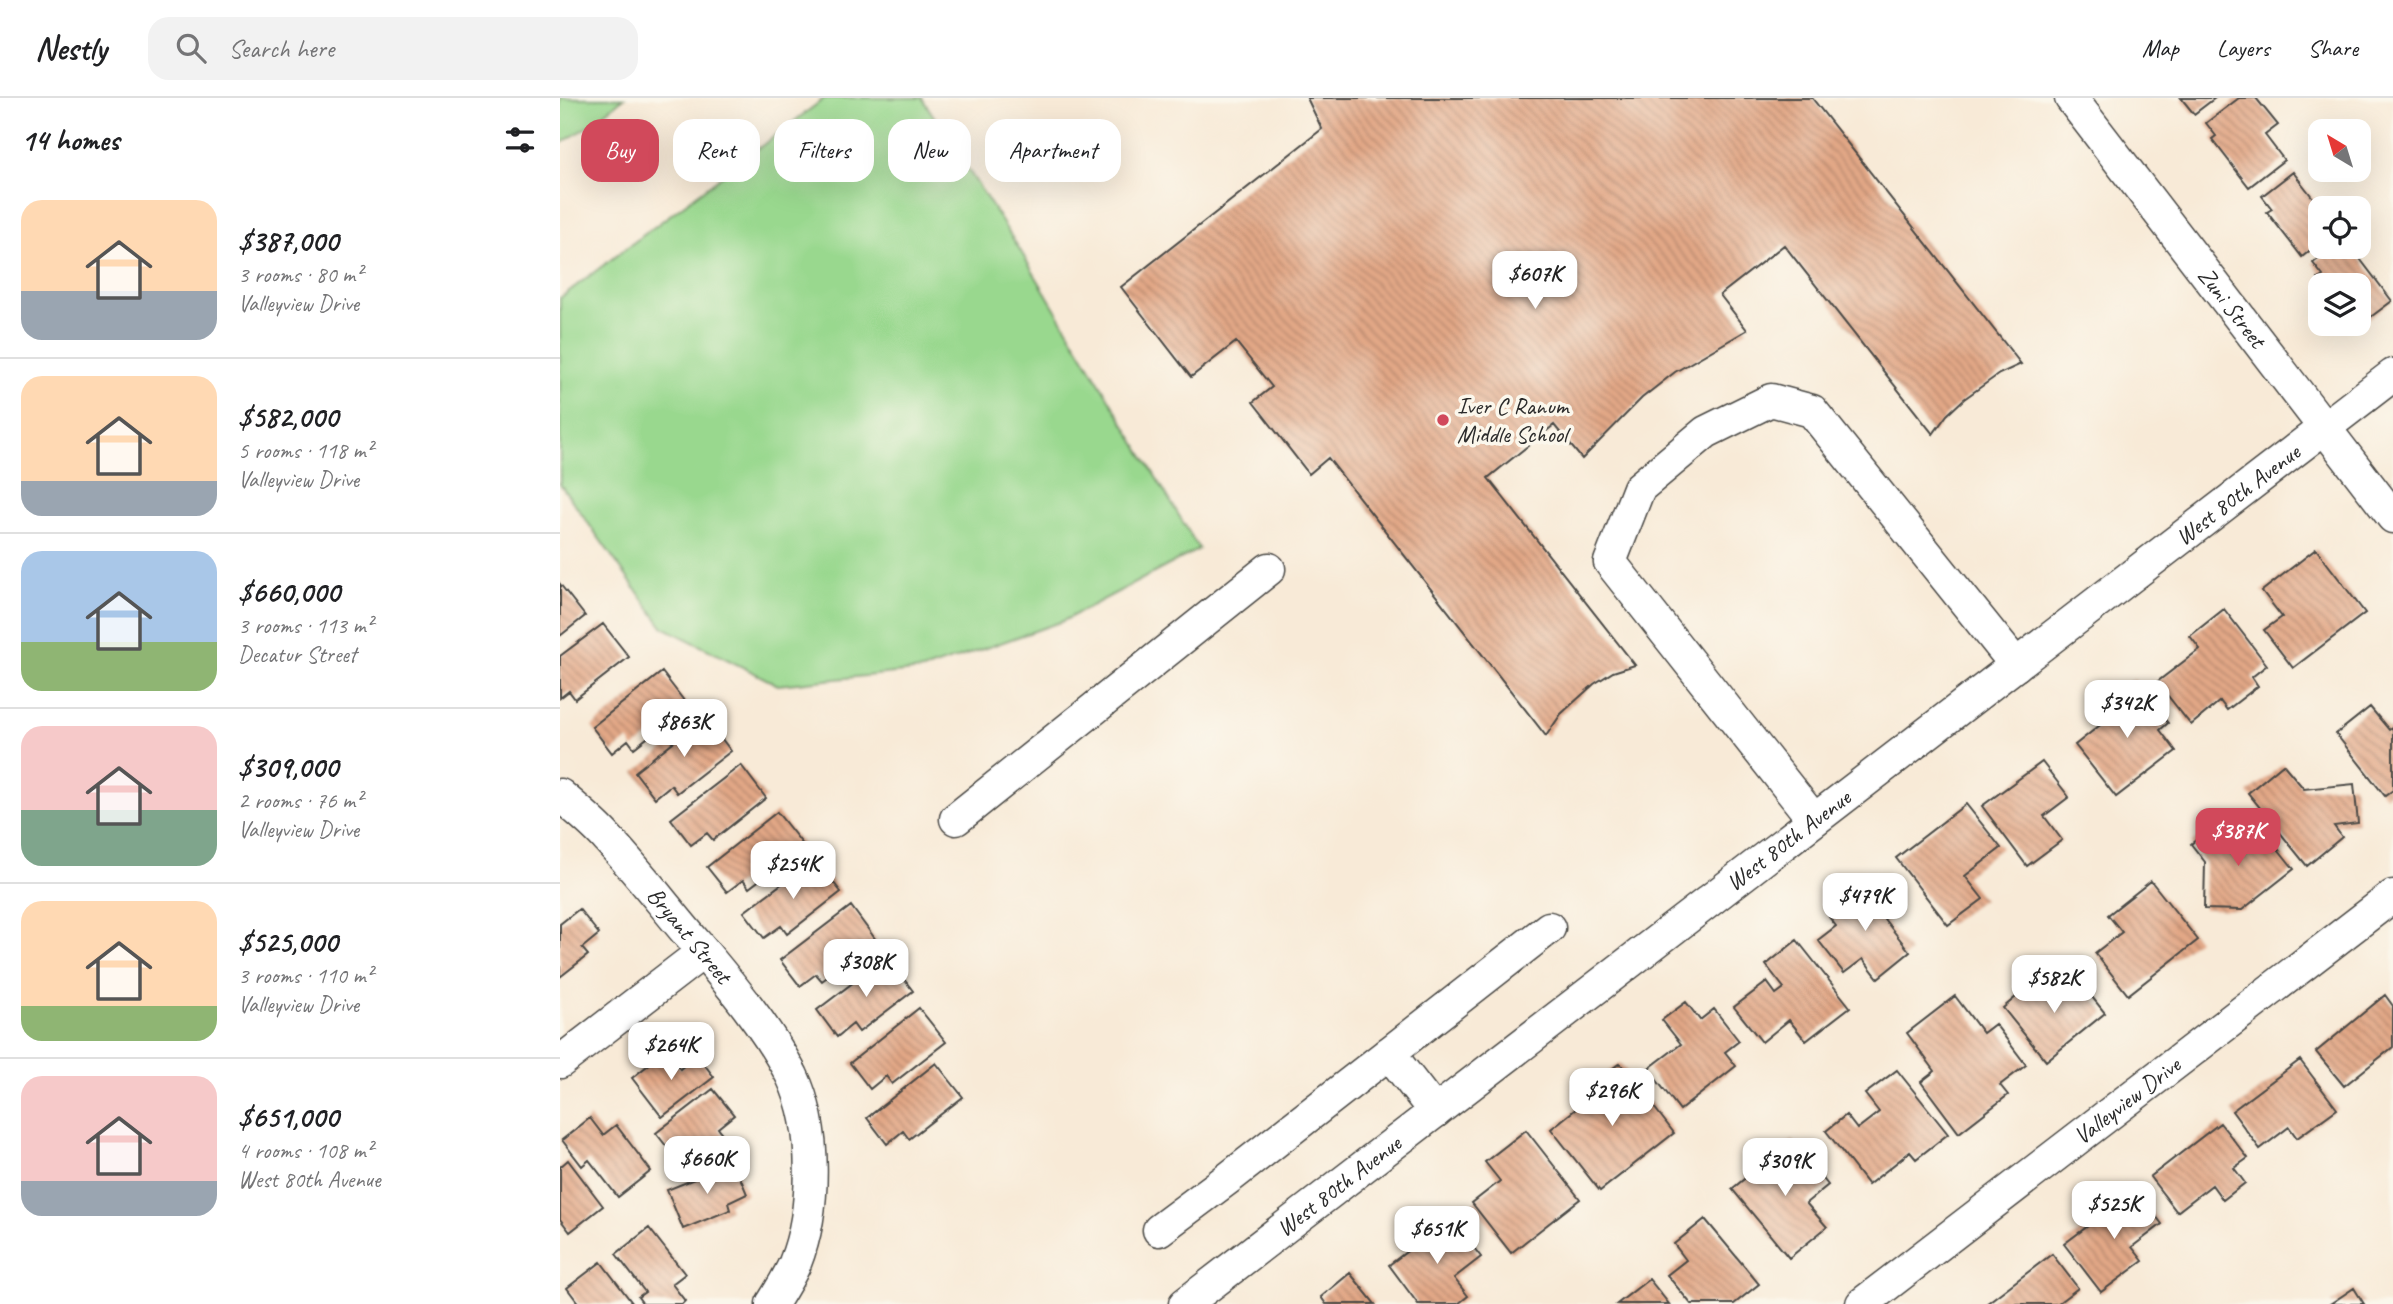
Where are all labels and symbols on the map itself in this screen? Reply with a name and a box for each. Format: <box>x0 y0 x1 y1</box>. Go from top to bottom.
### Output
north arrow <box>2308 119 2371 182</box>
pin: $607K <box>1486 252 1584 311</box>
street label: Zuni Street <box>2191 261 2274 355</box>
place label: Iver C Ranum Middle School <box>1457 391 1571 449</box>
marker: Iver C Ranum Middle School <box>1435 412 1451 428</box>
street label: West 80th Avenue <box>2170 436 2308 552</box>
pin: $342K <box>2078 680 2176 740</box>
pin: $863K <box>635 700 733 759</box>
street label: West 80th Avenue <box>1720 781 1858 897</box>
pin: $387K <box>2189 808 2287 868</box>
pin: $254K <box>744 842 842 901</box>
pin: $479K <box>1816 874 1914 933</box>
street label: Bryant Street <box>641 881 739 991</box>
pin: $308K <box>817 940 915 999</box>
pin: $582K <box>2005 956 2103 1015</box>
pin: $264K <box>622 1023 720 1082</box>
street label: Valleyview Drive <box>2068 1049 2188 1151</box>
pin: $296K <box>1563 1068 1661 1128</box>
street label: West 80th Avenue <box>1271 1127 1409 1243</box>
pin: $660K <box>658 1136 756 1196</box>
pin: $309K <box>1736 1138 1834 1198</box>
pin: $525K <box>2065 1182 2163 1241</box>
pin: $651K <box>1388 1206 1486 1266</box>

